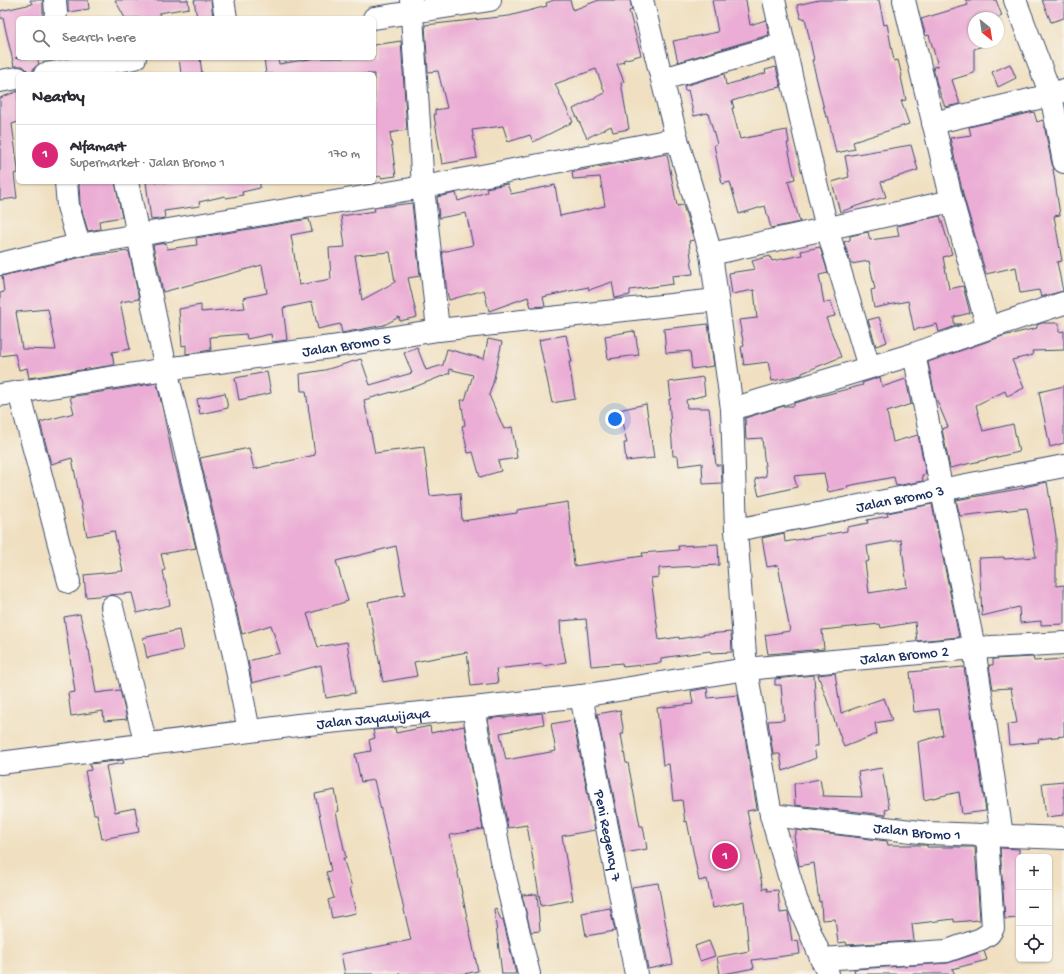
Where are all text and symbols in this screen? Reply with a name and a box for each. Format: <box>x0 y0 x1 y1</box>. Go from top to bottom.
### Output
north arrow <box>968 12 1004 48</box>
search box <box>16 16 376 60</box>
icon: search <box>30 27 52 49</box>
text: Search here <box>62 29 136 47</box>
text: Nearby <box>32 88 85 108</box>
text: Alfamart <box>70 138 125 156</box>
text: 1 <box>42 147 48 162</box>
text: 170 m <box>328 147 360 162</box>
text: Supermarket · Jalan Bromo 1 <box>70 156 225 171</box>
street label: Jalan Bromo 5 <box>301 331 392 362</box>
your location <box>605 409 625 429</box>
street label: Jalan Bromo 3 <box>855 483 946 517</box>
street label: Jalan Bromo 2 <box>859 643 950 669</box>
street label: Jalan Jayawijaya <box>316 705 432 734</box>
street label: Peni Regency 7 <box>589 787 625 884</box>
street label: Jalan Bromo 1 <box>872 820 961 845</box>
pin: 1 <box>712 841 738 871</box>
map controls <box>1016 854 1052 962</box>
button: + <box>1016 854 1052 890</box>
button: − <box>1016 890 1052 926</box>
button: locate <box>1016 926 1052 962</box>

